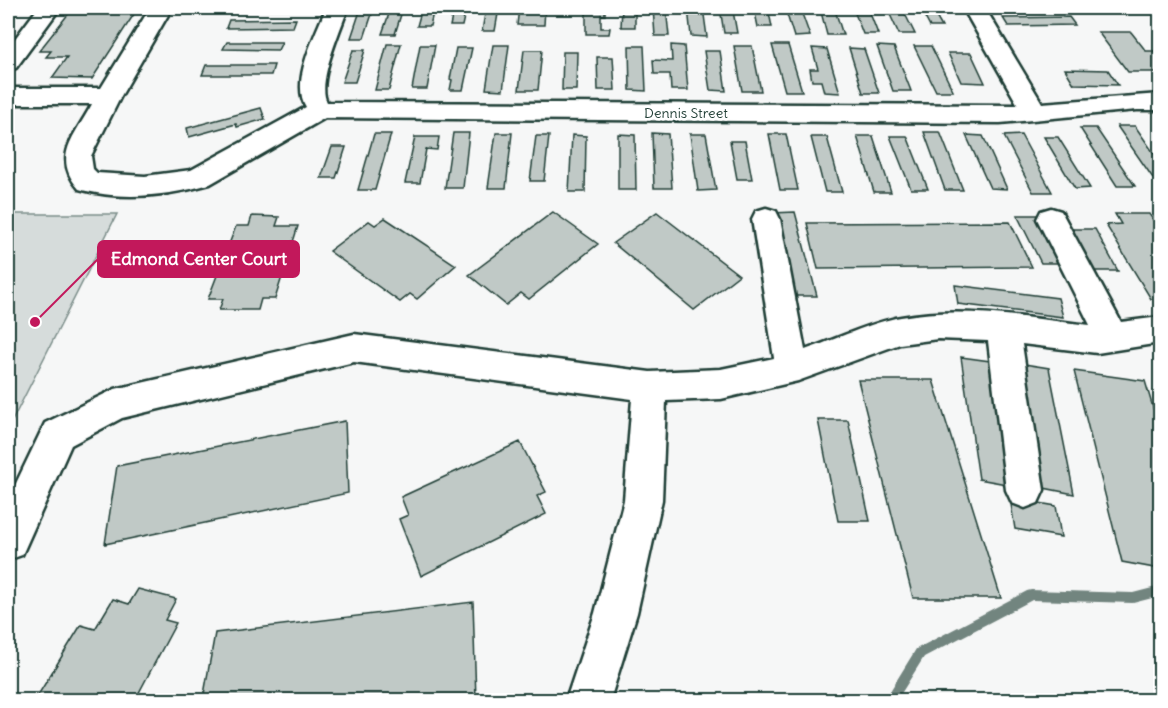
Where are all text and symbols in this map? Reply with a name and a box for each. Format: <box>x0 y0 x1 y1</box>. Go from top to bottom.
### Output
street label: Dennis Street <box>644 104 728 122</box>
callout: Edmond Center Court <box>98 241 299 277</box>
text: Edmond Center Court <box>111 247 288 270</box>

